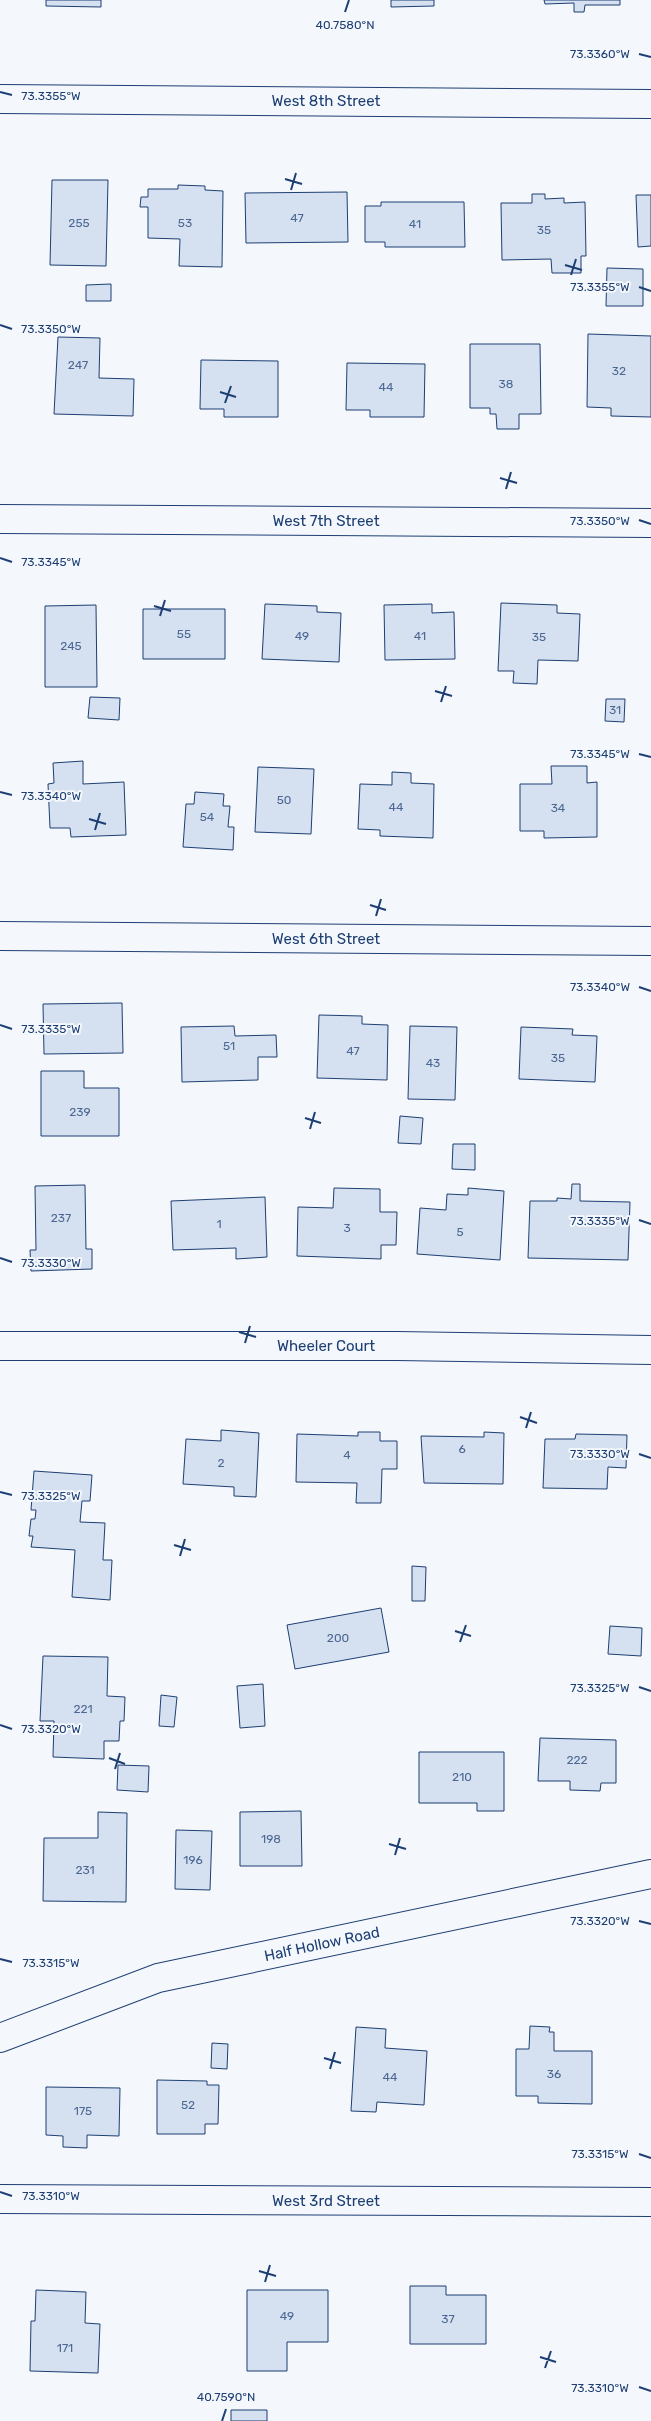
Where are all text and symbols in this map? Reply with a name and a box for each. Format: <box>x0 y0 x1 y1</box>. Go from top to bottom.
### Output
text: 40.7580°N <box>315 18 375 32</box>
text: 73.3360°W <box>570 47 630 61</box>
text: 73.3355°W <box>21 89 81 103</box>
street label: West 8th Street <box>272 92 381 110</box>
house number: 47 <box>290 211 304 225</box>
house number: 255 <box>68 216 90 230</box>
house number: 53 <box>178 216 192 230</box>
house number: 41 <box>409 217 421 231</box>
house number: 35 <box>537 223 551 237</box>
text: 73.3355°W <box>570 280 630 294</box>
text: 73.3350°W <box>21 322 81 336</box>
house number: 247 <box>68 358 88 372</box>
house number: 32 <box>612 364 626 378</box>
house number: 38 <box>499 377 513 391</box>
house number: 44 <box>379 380 394 394</box>
street label: West 7th Street <box>272 512 380 530</box>
text: 73.3350°W <box>570 514 630 528</box>
text: 73.3345°W <box>21 555 81 569</box>
house number: 55 <box>177 627 191 641</box>
house number: 49 <box>295 629 309 643</box>
house number: 41 <box>414 629 426 643</box>
house number: 35 <box>532 630 546 644</box>
house number: 245 <box>60 639 82 653</box>
house number: 31 <box>609 703 621 717</box>
text: 73.3345°W <box>570 747 630 761</box>
text: 73.3340°W <box>21 789 81 803</box>
house number: 50 <box>277 793 291 807</box>
house number: 44 <box>389 800 404 814</box>
house number: 34 <box>551 801 566 815</box>
house number: 54 <box>200 810 215 824</box>
street label: West 6th Street <box>272 930 380 948</box>
text: 73.3340°W <box>570 980 630 994</box>
text: 73.3335°W <box>21 1022 81 1036</box>
house number: 51 <box>223 1039 235 1053</box>
house number: 47 <box>346 1044 360 1058</box>
house number: 35 <box>551 1051 565 1065</box>
house number: 43 <box>426 1056 440 1070</box>
house number: 239 <box>69 1105 91 1119</box>
house number: 237 <box>51 1211 71 1225</box>
text: 73.3335°W <box>570 1214 630 1228</box>
house number: 1 <box>216 1217 222 1231</box>
house number: 3 <box>343 1221 351 1235</box>
house number: 5 <box>456 1225 464 1239</box>
text: 73.3330°W <box>21 1256 81 1270</box>
street label: Wheeler Court <box>277 1337 375 1355</box>
house number: 6 <box>458 1442 466 1456</box>
text: 73.3330°W <box>570 1447 630 1461</box>
house number: 4 <box>343 1448 351 1462</box>
house number: 2 <box>217 1456 225 1470</box>
text: 73.3325°W <box>21 1489 81 1503</box>
house number: 200 <box>327 1631 349 1645</box>
text: 73.3325°W <box>570 1681 630 1695</box>
house number: 221 <box>73 1702 93 1716</box>
text: 73.3320°W <box>21 1722 81 1736</box>
house number: 222 <box>566 1753 588 1767</box>
house number: 210 <box>452 1770 472 1784</box>
house number: 198 <box>261 1832 281 1846</box>
house number: 196 <box>183 1853 203 1867</box>
house number: 231 <box>75 1863 95 1877</box>
text: 73.3320°W <box>570 1914 630 1928</box>
street label: Half Hollow Road <box>263 1923 381 1965</box>
text: 73.3315°W <box>22 1956 80 1970</box>
house number: 36 <box>547 2067 561 2081</box>
house number: 44 <box>383 2070 398 2084</box>
house number: 52 <box>181 2098 195 2112</box>
house number: 175 <box>74 2104 92 2118</box>
text: 73.3315°W <box>571 2147 629 2161</box>
text: 73.3310°W <box>22 2189 80 2203</box>
street label: West 3rd Street <box>272 2192 380 2210</box>
house number: 49 <box>280 2309 294 2323</box>
house number: 37 <box>441 2312 455 2326</box>
house number: 171 <box>57 2341 73 2355</box>
text: 73.3310°W <box>571 2381 629 2395</box>
text: 40.7590°N <box>197 2390 255 2404</box>

